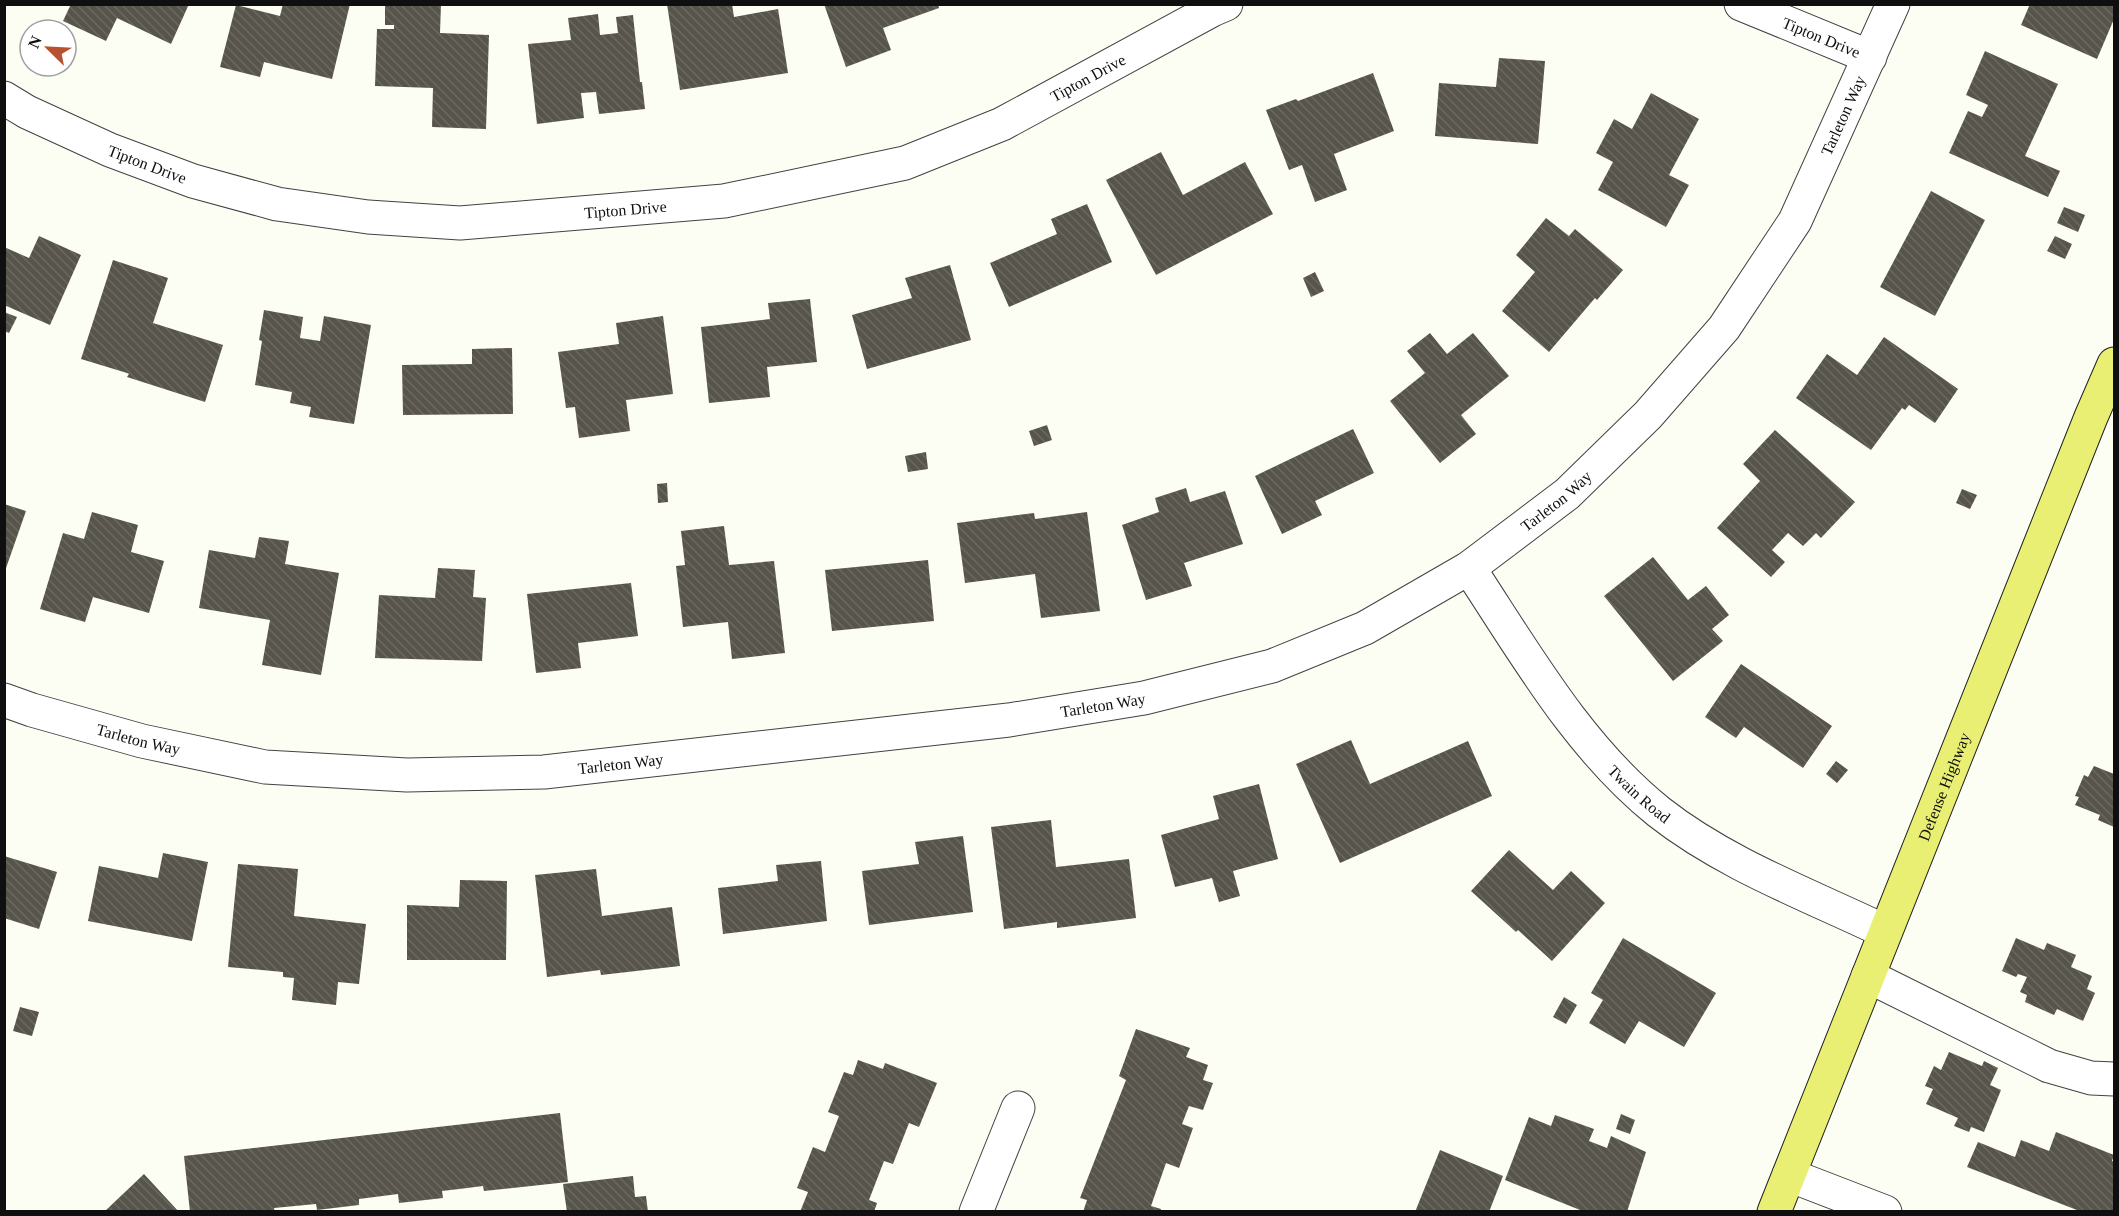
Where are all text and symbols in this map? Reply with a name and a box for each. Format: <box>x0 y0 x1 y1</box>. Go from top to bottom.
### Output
street label: Tipton Drive <box>1780 14 1863 61</box>
north arrow <box>18 18 78 78</box>
text: N <box>25 33 45 51</box>
street label: Tipton Drive <box>1047 50 1128 105</box>
street label: Tarleton Way <box>1817 73 1869 158</box>
street label: Tipton Drive <box>106 142 189 186</box>
street label: Tipton Drive <box>584 197 667 221</box>
street label: Tarleton Way <box>1517 467 1595 534</box>
street label: Tarleton Way <box>1059 689 1147 720</box>
street label: Tarleton Way <box>95 720 182 758</box>
street label: Defense Highway <box>1914 730 1974 843</box>
street label: Tarleton Way <box>577 750 664 777</box>
street label: Twain Road <box>1605 762 1674 826</box>

